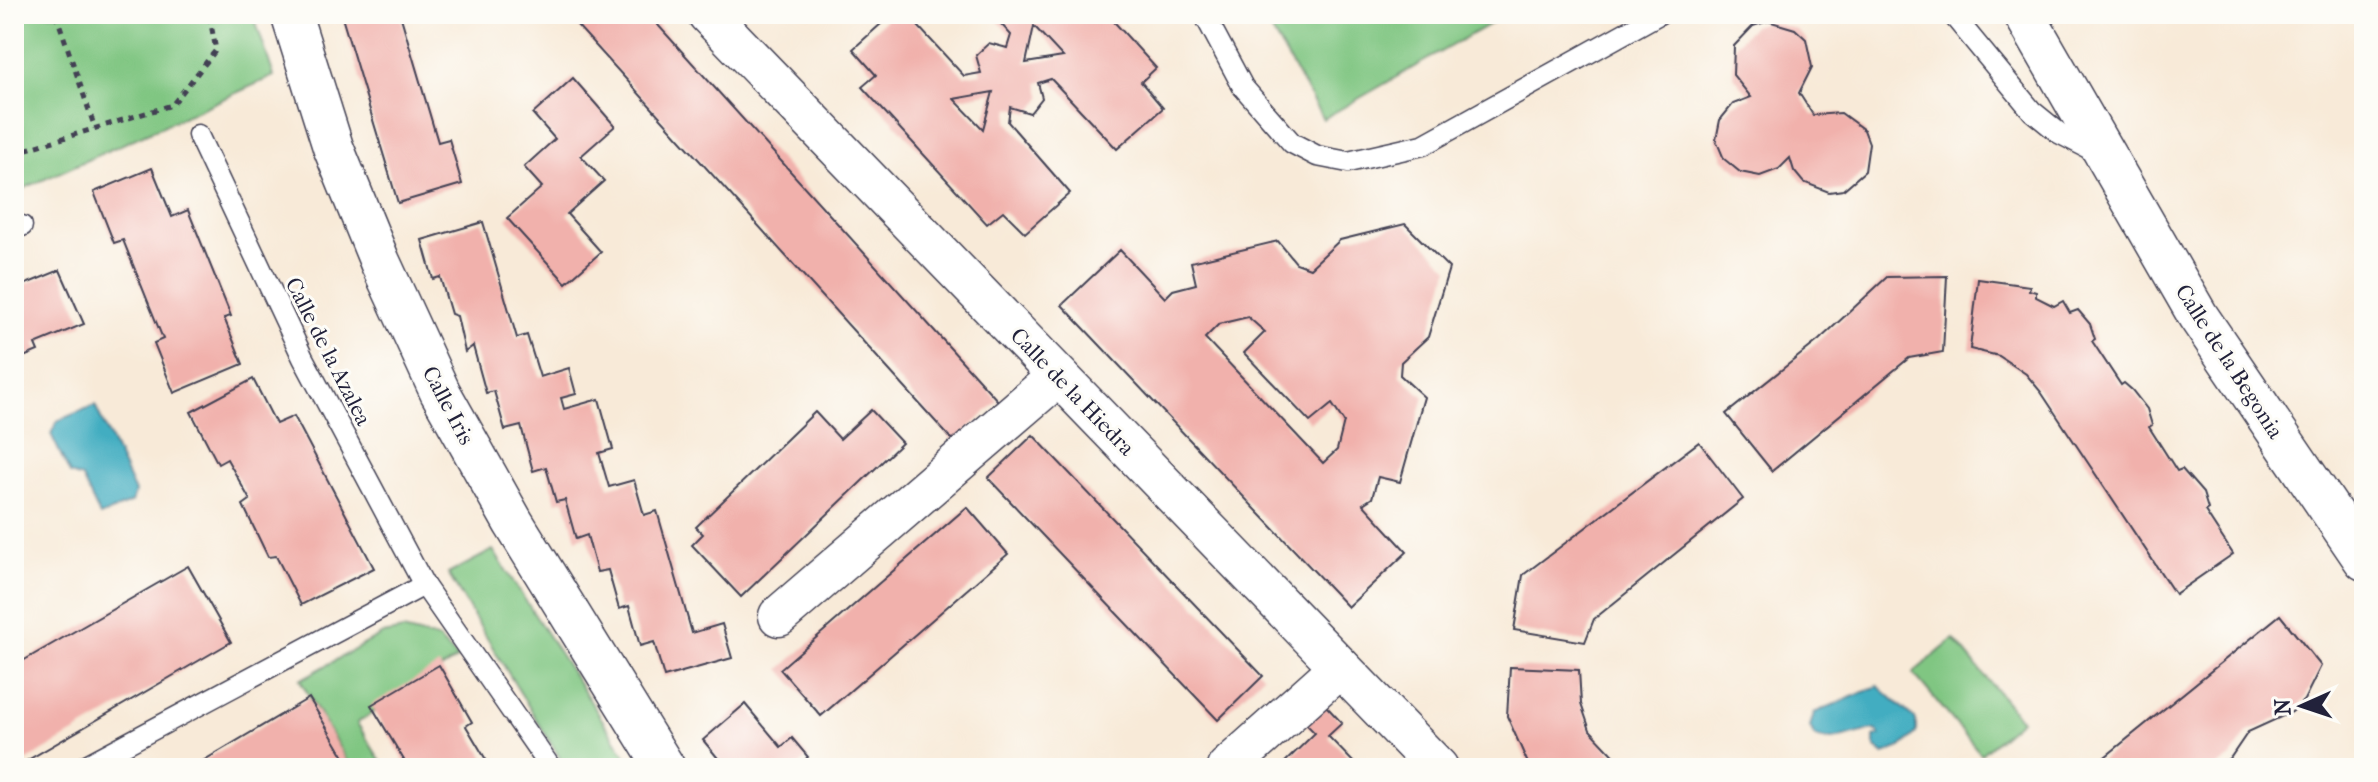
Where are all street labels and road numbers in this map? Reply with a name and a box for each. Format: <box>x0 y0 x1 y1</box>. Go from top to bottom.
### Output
street label: Calle de la Azalea <box>280 273 377 430</box>
street label: Calle de la Begonia <box>2170 280 2289 444</box>
street label: Calle de la Hiedra <box>1005 322 1140 461</box>
street label: Calle Iris <box>417 362 480 449</box>

